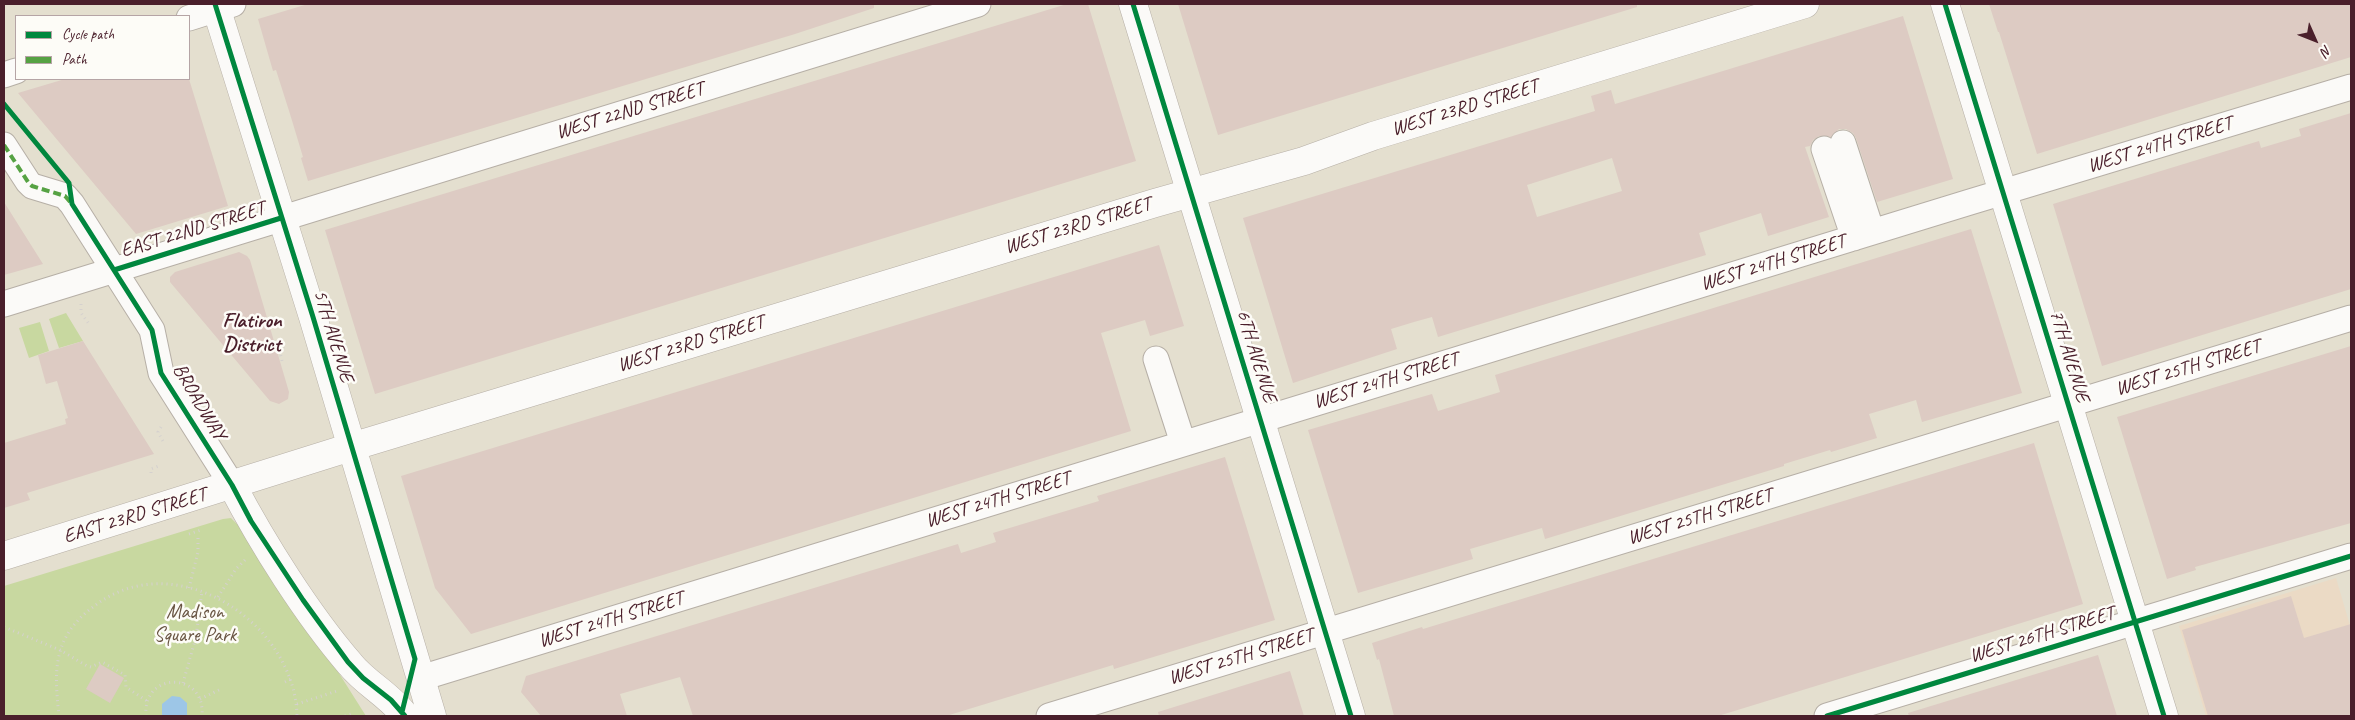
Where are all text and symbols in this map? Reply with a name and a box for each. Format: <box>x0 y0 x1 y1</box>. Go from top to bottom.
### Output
legend <box>15 15 190 80</box>
north arrow <box>2290 15 2340 65</box>
text: Cycle path <box>62 25 114 44</box>
text: N <box>2317 42 2335 60</box>
text: Path <box>62 50 87 69</box>
street label: WEST 23RD STREET <box>1389 74 1541 142</box>
street label: WEST 22ND STREET <box>553 77 707 145</box>
street label: WEST 24TH STREET <box>2085 112 2235 178</box>
street label: WEST 23RD STREET <box>1002 192 1154 260</box>
street label: EAST 22ND STREET <box>118 197 268 263</box>
street label: WEST 24TH STREET <box>1698 230 1848 296</box>
street label: 5TH AVENUE <box>308 287 358 385</box>
street label: 6TH AVENUE <box>1231 307 1281 405</box>
street label: 7TH AVENUE <box>2044 307 2094 405</box>
district label: Flatiron District <box>222 308 282 358</box>
street label: WEST 23RD STREET <box>615 310 767 378</box>
street label: WEST 25TH STREET <box>2113 335 2263 401</box>
street label: WEST 24TH STREET <box>1311 348 1461 414</box>
street label: BROADWAY <box>167 359 231 445</box>
street label: WEST 24TH STREET <box>923 467 1073 533</box>
street label: EAST 23RD STREET <box>61 483 209 549</box>
street label: WEST 25TH STREET <box>1625 484 1775 550</box>
street label: WEST 24TH STREET <box>536 587 686 653</box>
park label: Madison Square Park <box>154 601 236 648</box>
street label: WEST 26TH STREET <box>1967 602 2117 668</box>
street label: WEST 25TH STREET <box>1166 624 1316 690</box>

